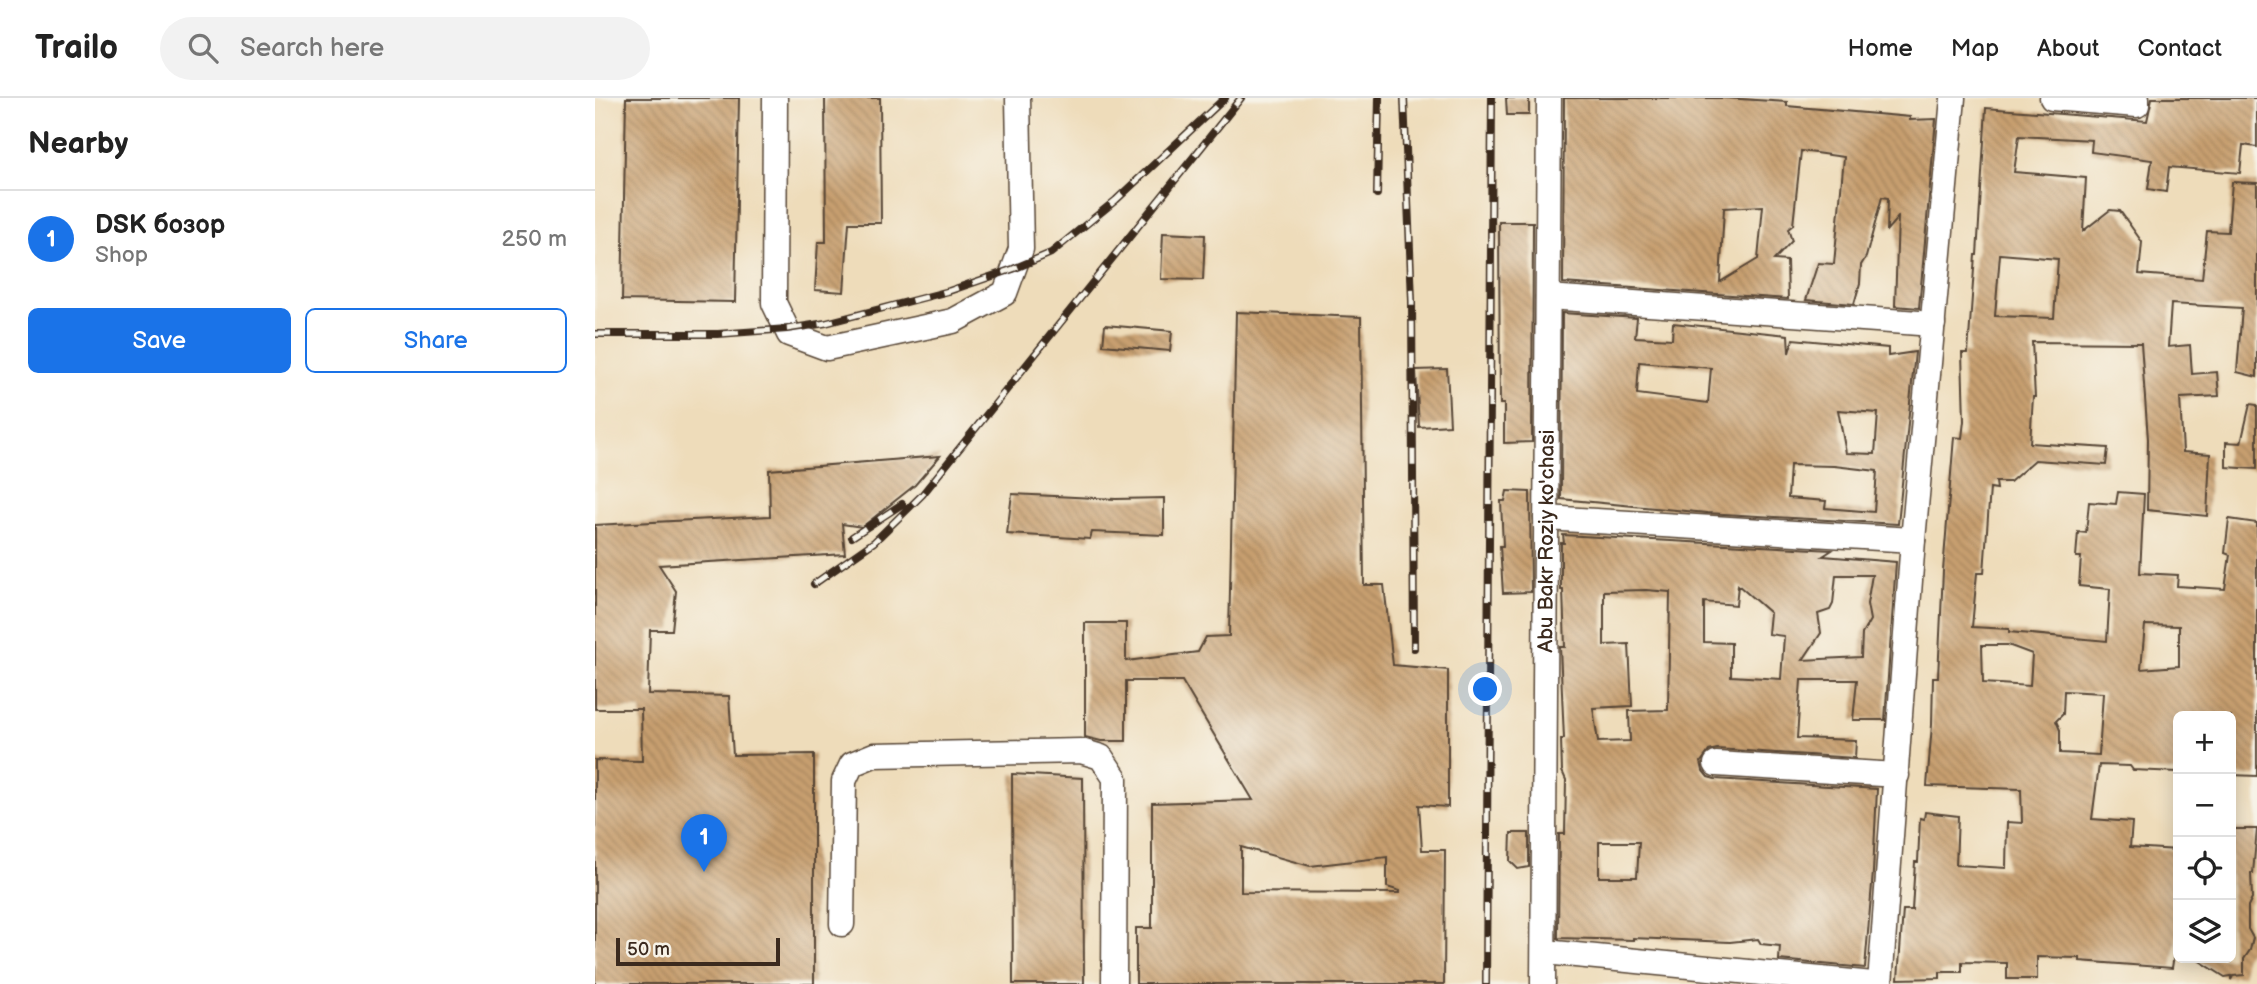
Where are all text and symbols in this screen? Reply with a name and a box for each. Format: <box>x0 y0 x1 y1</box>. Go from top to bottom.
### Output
search box <box>160 17 650 80</box>
text: Trailo <box>35 28 118 68</box>
icon: search <box>184 29 222 67</box>
text: Search here <box>240 33 384 64</box>
text: Home <box>1848 34 1913 63</box>
text: Map <box>1951 34 1999 63</box>
text: About <box>2037 34 2099 63</box>
text: Contact <box>2137 34 2222 63</box>
text: Nearby <box>28 126 128 162</box>
text: DSK бозор <box>95 210 225 241</box>
text: 1 <box>46 225 56 253</box>
text: 250 m <box>501 225 567 253</box>
text: Shop <box>95 241 148 269</box>
button: Save <box>28 308 291 373</box>
button: Share <box>305 308 567 373</box>
street label: Abu Bakr Roziy ko'chasi <box>1533 429 1560 653</box>
your location <box>1468 672 1502 706</box>
map controls <box>2173 711 2236 963</box>
button: + <box>2173 711 2236 774</box>
button: − <box>2173 774 2236 837</box>
pin: 1 <box>681 814 727 872</box>
button: locate <box>2173 837 2236 900</box>
button: layers <box>2173 900 2236 963</box>
scale bar <box>616 935 781 967</box>
text: 50 m <box>627 938 670 961</box>

